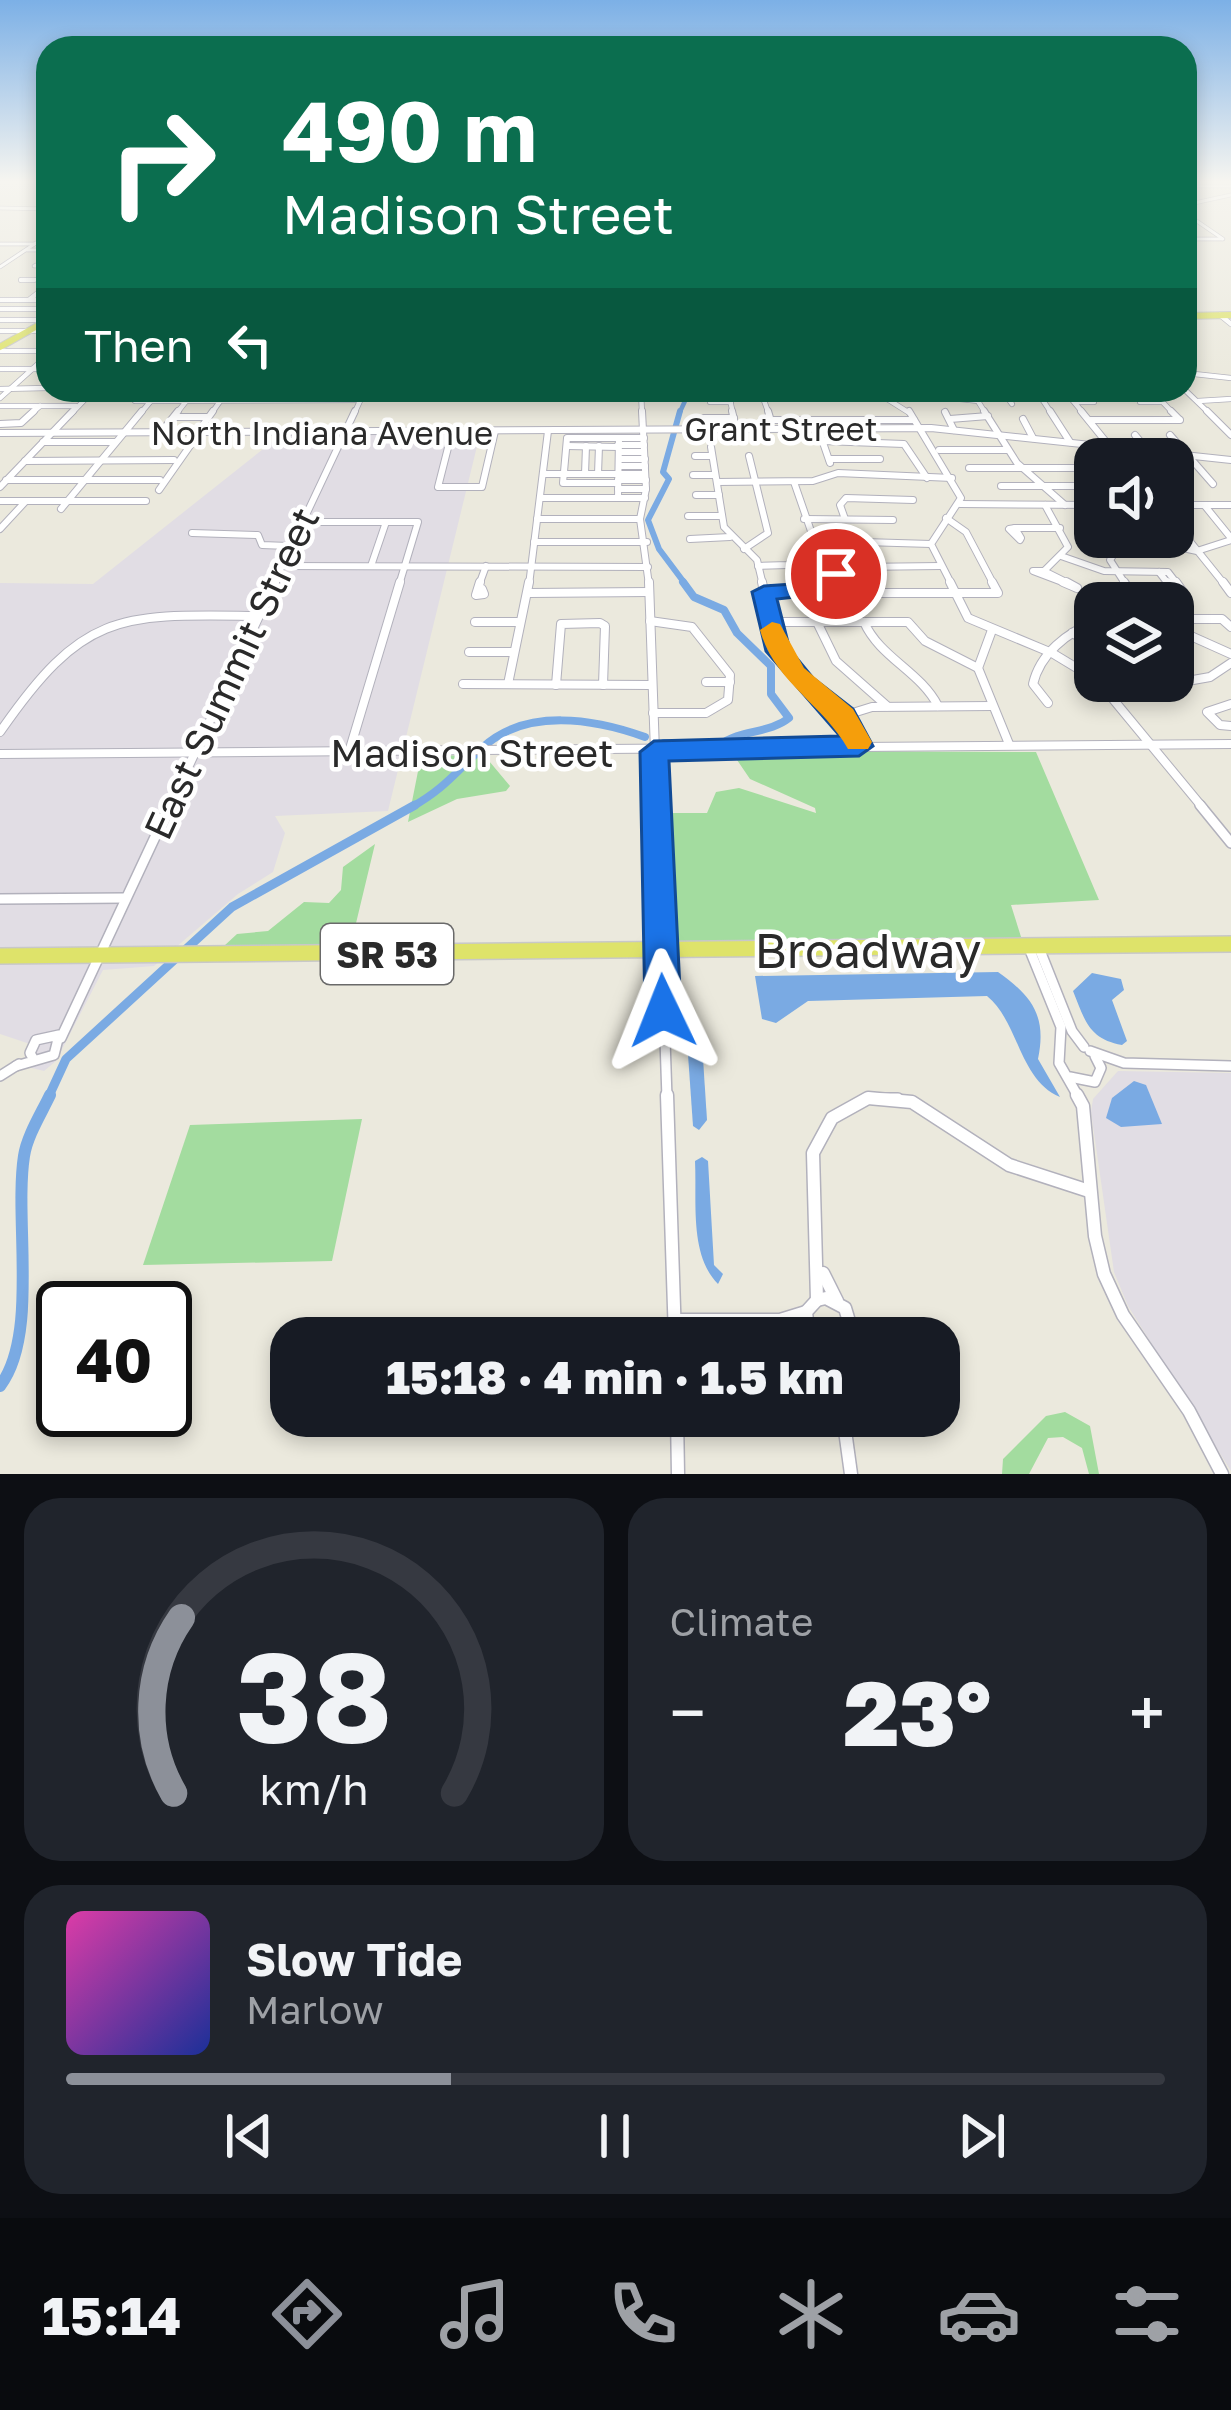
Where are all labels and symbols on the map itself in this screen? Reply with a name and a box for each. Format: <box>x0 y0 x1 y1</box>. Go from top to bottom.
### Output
street label: Grant Street <box>684 409 878 448</box>
street label: North Indiana Avenue <box>151 413 493 452</box>
street label: East Summit Street <box>134 500 328 846</box>
pin <box>785 523 887 625</box>
street label: Madison Street <box>330 729 614 776</box>
street label: Broadway <box>755 921 981 979</box>
road number: SR 53 <box>321 924 453 984</box>
position arrow <box>600 948 726 1074</box>
speed limit sign: 40 <box>36 1281 192 1437</box>

